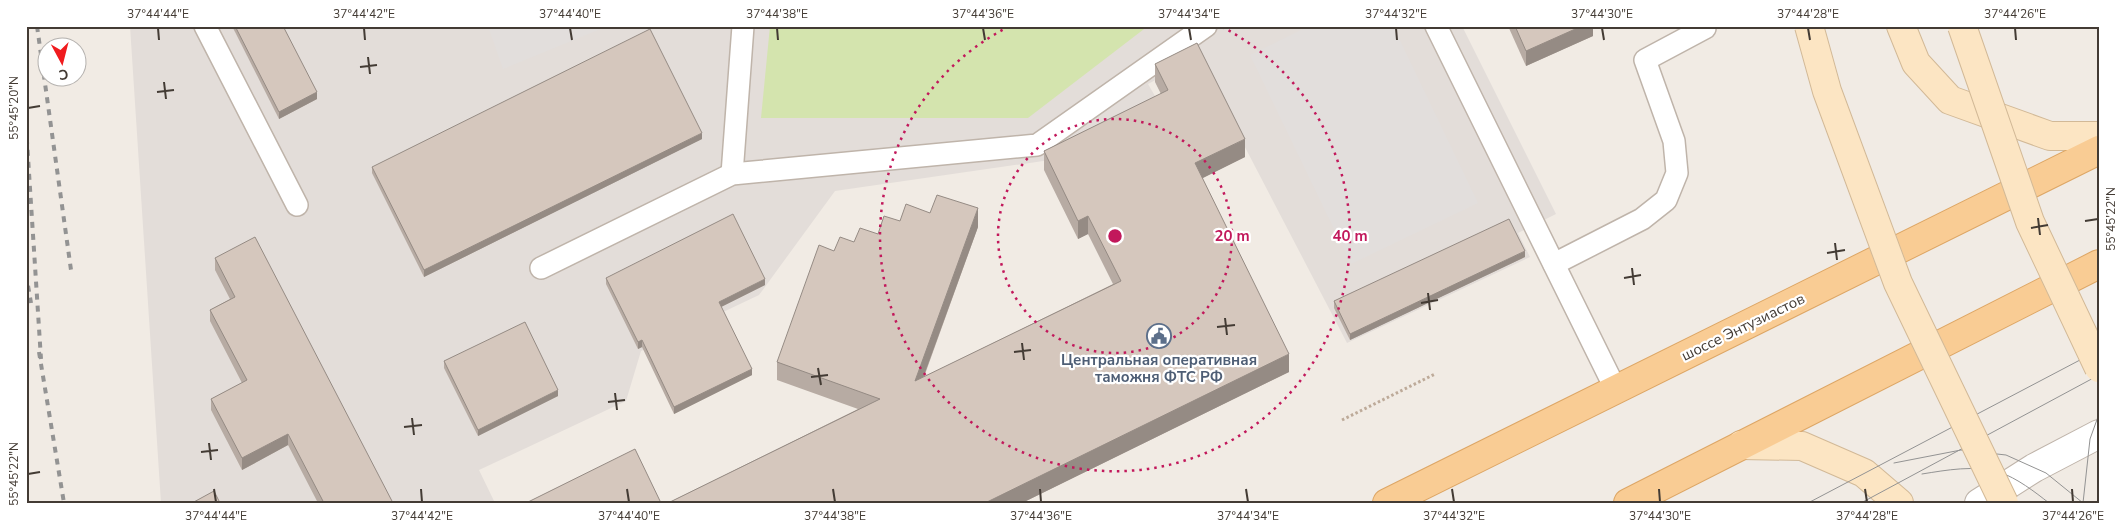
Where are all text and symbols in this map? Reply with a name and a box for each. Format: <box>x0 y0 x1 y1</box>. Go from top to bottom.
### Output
text: 37°44'44"E <box>127 6 189 22</box>
text: 37°44'42"E <box>333 6 395 22</box>
text: 37°44'40"E <box>539 6 601 22</box>
text: 37°44'38"E <box>746 6 808 22</box>
text: 37°44'36"E <box>952 6 1014 22</box>
text: 37°44'34"E <box>1158 6 1220 22</box>
text: 37°44'32"E <box>1365 6 1427 22</box>
text: 37°44'30"E <box>1571 6 1633 22</box>
text: 37°44'28"E <box>1777 6 1839 22</box>
text: 37°44'26"E <box>1984 6 2046 22</box>
north arrow <box>38 38 88 88</box>
text: С <box>57 64 69 84</box>
text: 55°45'20"N <box>6 76 22 140</box>
text: 55°45'22"N <box>2103 187 2119 251</box>
text: 20 m <box>1214 226 1250 246</box>
text: 40 m <box>1332 226 1368 246</box>
centre of rings <box>1106 227 1124 245</box>
street label: шоссе Энтузиастов <box>1678 288 1808 366</box>
public building icon: Центральная оперативная таможня ФТС РФ <box>1146 323 1172 349</box>
place label: Центральная оперативная таможня ФТС РФ <box>1061 350 1257 387</box>
text: 55°45'22"N <box>6 442 22 506</box>
text: 37°44'44"E <box>185 508 247 524</box>
text: 37°44'42"E <box>391 508 453 524</box>
text: 37°44'40"E <box>598 508 660 524</box>
text: 37°44'38"E <box>804 508 866 524</box>
text: 37°44'36"E <box>1010 508 1072 524</box>
text: 37°44'34"E <box>1217 508 1279 524</box>
text: 37°44'32"E <box>1423 508 1485 524</box>
text: 37°44'30"E <box>1629 508 1691 524</box>
text: 37°44'28"E <box>1836 508 1898 524</box>
text: 37°44'26"E <box>2042 508 2104 524</box>

